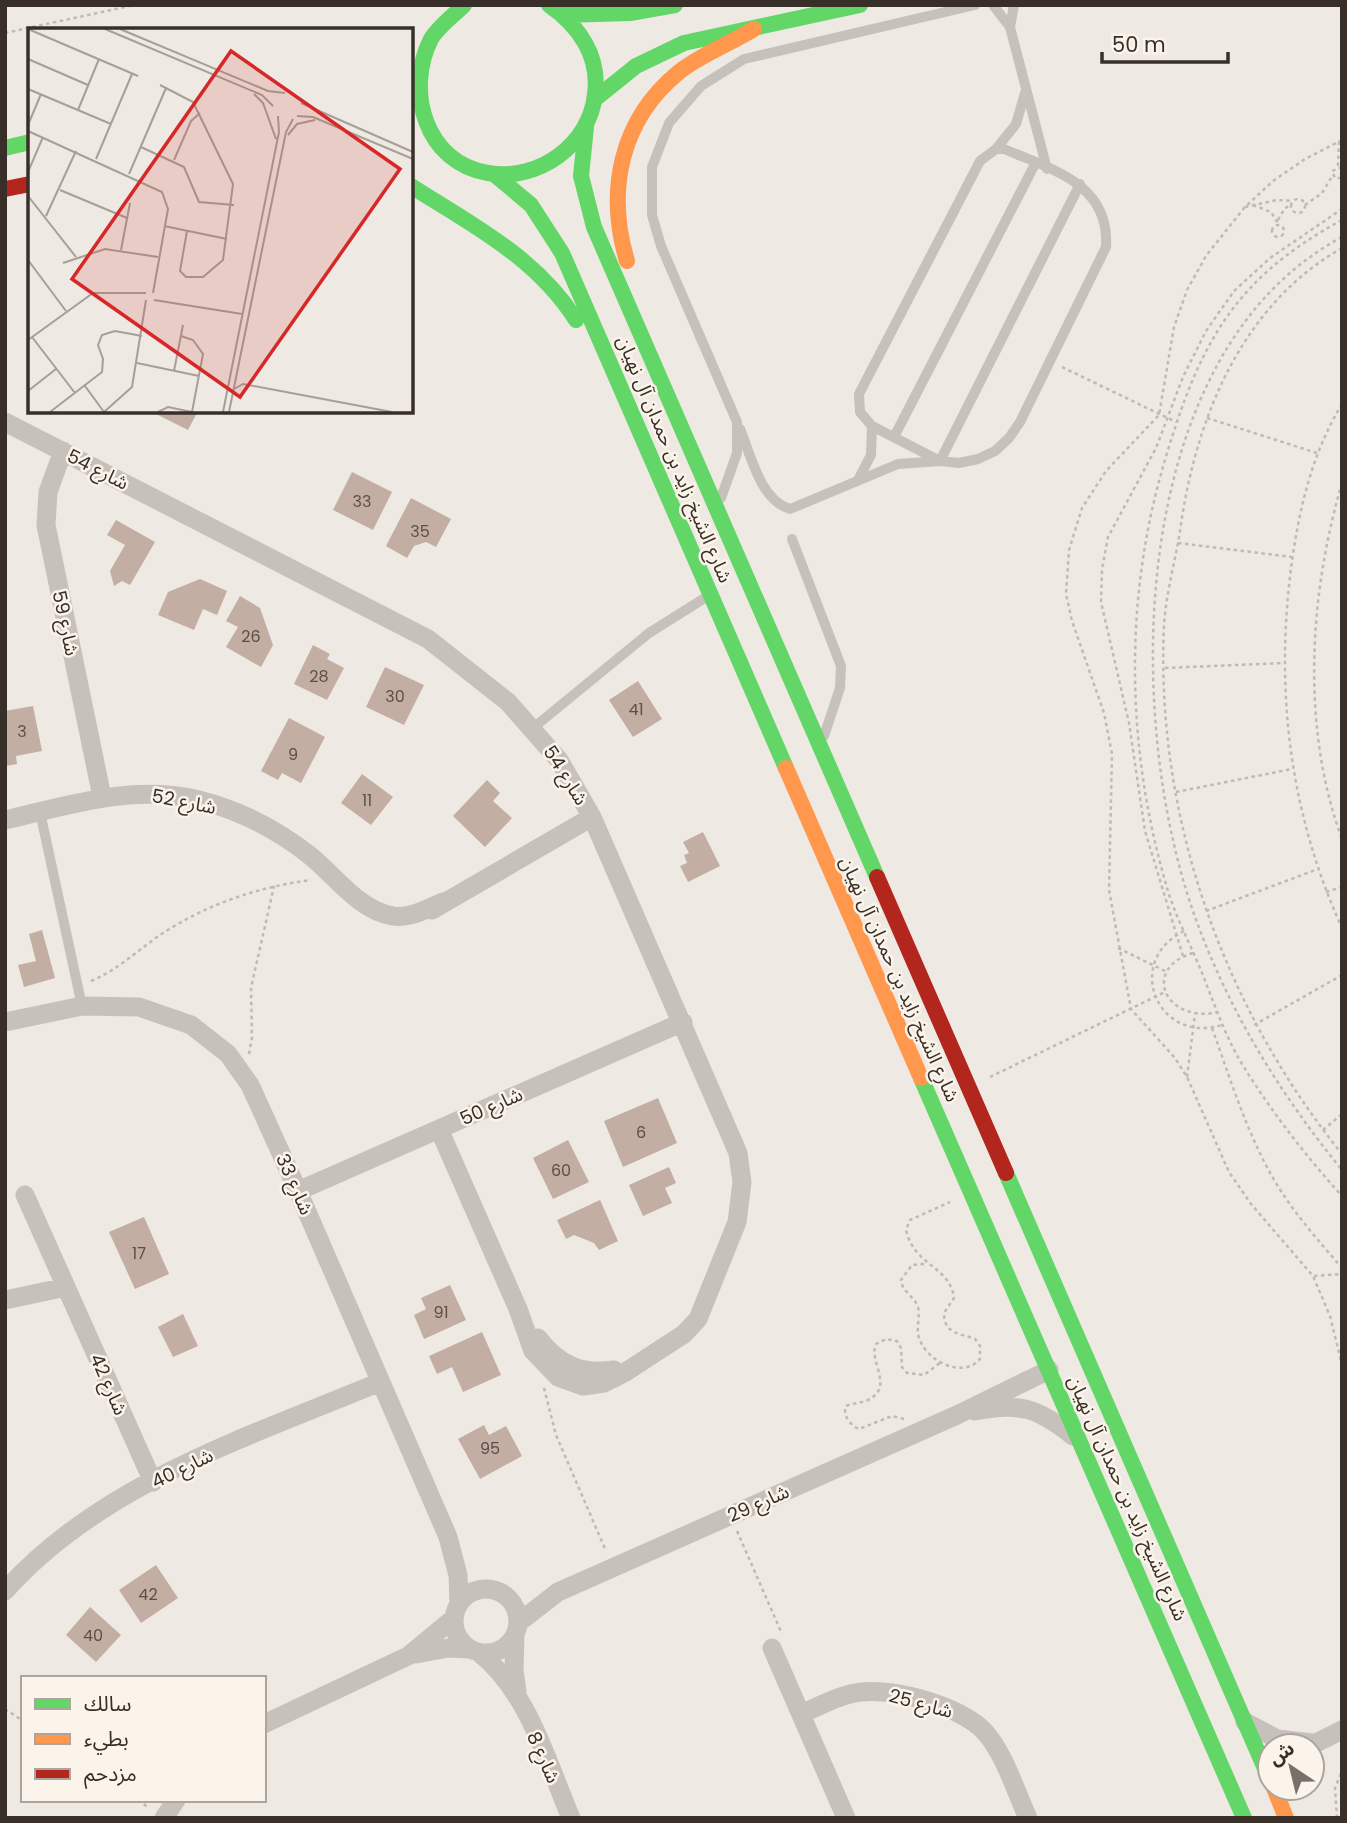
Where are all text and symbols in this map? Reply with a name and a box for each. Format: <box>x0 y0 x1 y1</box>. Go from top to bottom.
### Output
scale bar <box>1102 21 1228 65</box>
inset map <box>28 28 413 413</box>
text: 50 m <box>1112 30 1166 59</box>
street label: شارع الشيخ زايد بن حمدان آل نهيان <box>609 331 739 587</box>
street label: شارع 54 <box>62 442 133 496</box>
house number: 33 <box>353 490 371 513</box>
house number: 35 <box>410 520 430 543</box>
street label: شارع 59 <box>45 588 86 658</box>
house number: 26 <box>241 625 261 648</box>
house number: 28 <box>309 665 329 688</box>
house number: 30 <box>385 685 405 708</box>
house number: 41 <box>628 698 644 721</box>
house number: 3 <box>17 720 27 743</box>
street label: شارع 54 <box>537 740 595 810</box>
house number: 9 <box>288 743 298 766</box>
street label: شارع 52 <box>149 782 218 821</box>
house number: 11 <box>362 789 372 812</box>
street label: شارع الشيخ زايد بن حمدان آل نهيان <box>832 852 966 1107</box>
street label: شارع 50 <box>456 1081 527 1132</box>
house number: 6 <box>636 1121 646 1144</box>
street label: شارع 33 <box>269 1149 320 1219</box>
house number: 60 <box>551 1159 571 1182</box>
house number: 17 <box>132 1242 146 1265</box>
house number: 91 <box>433 1301 449 1324</box>
street label: شارع 42 <box>83 1349 134 1419</box>
street label: شارع الشيخ زايد بن حمدان آل نهيان <box>1060 1371 1194 1626</box>
house number: 95 <box>480 1437 500 1460</box>
street label: شارع 40 <box>147 1442 218 1495</box>
street label: شارع 29 <box>723 1478 793 1529</box>
house number: 42 <box>138 1583 158 1606</box>
house number: 40 <box>83 1624 103 1647</box>
legend <box>21 1676 266 1802</box>
street label: شارع 25 <box>886 1682 956 1725</box>
text: سالك <box>84 1689 131 1718</box>
text: بطيء <box>84 1724 129 1755</box>
street label: شارع 8 <box>520 1727 567 1787</box>
north arrow <box>1256 1732 1326 1802</box>
text: ش <box>1263 1735 1300 1772</box>
text: مزدحم <box>84 1759 137 1789</box>

